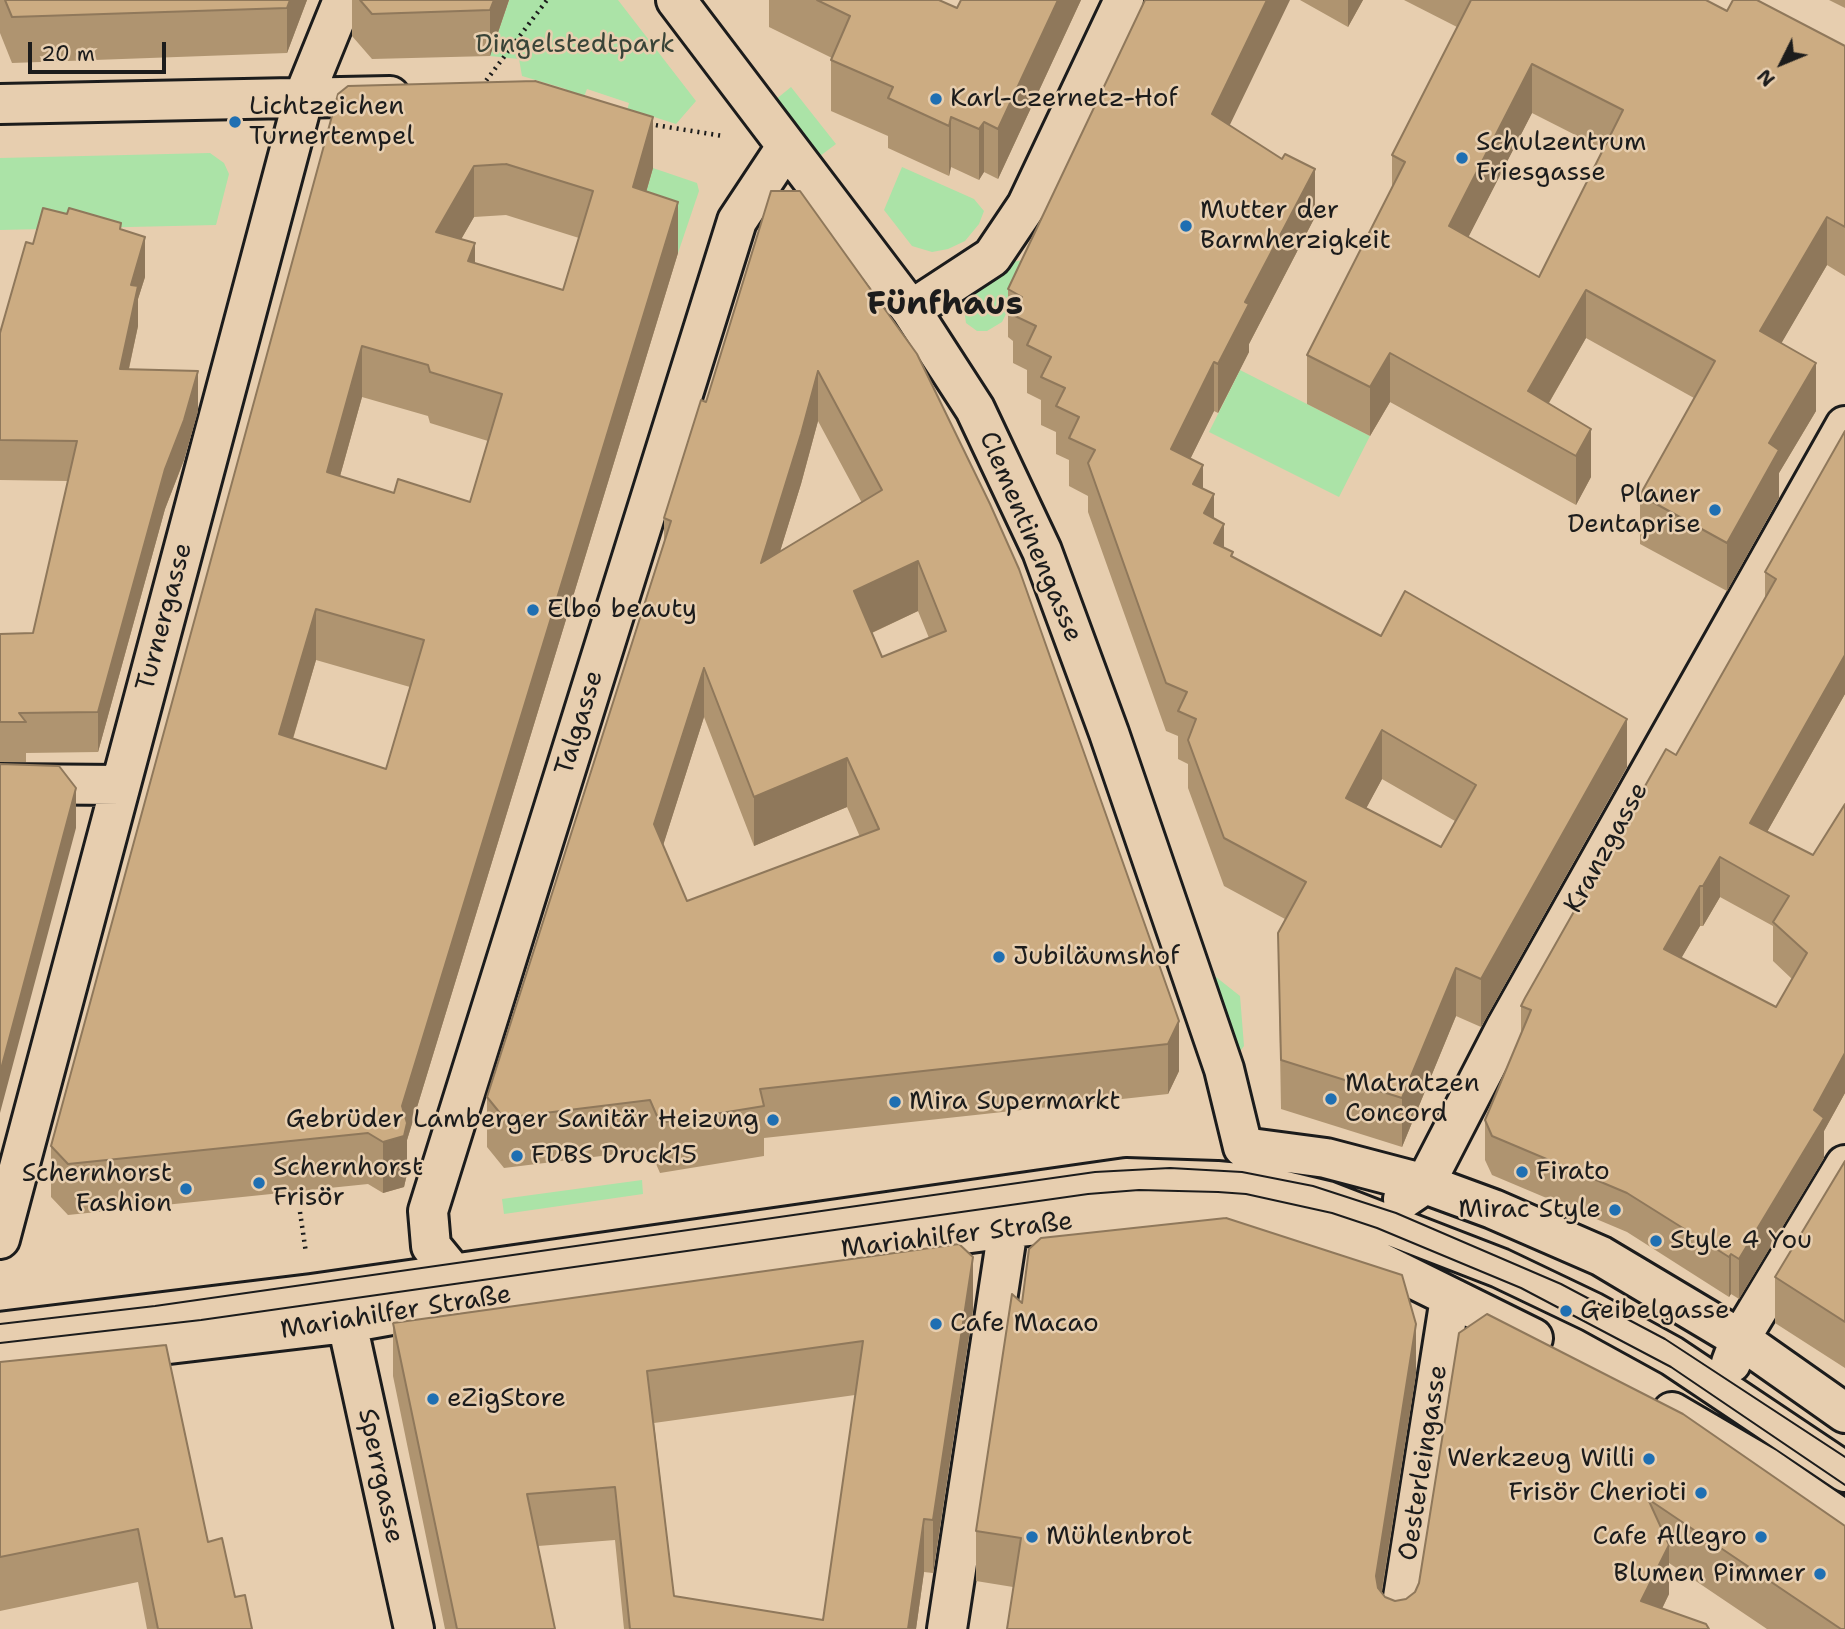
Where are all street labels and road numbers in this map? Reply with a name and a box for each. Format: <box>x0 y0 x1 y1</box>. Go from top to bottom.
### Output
street label: Clementinengasse <box>972 427 1088 647</box>
street label: Turnergasse <box>130 540 200 694</box>
street label: Talgasse <box>549 667 611 779</box>
street label: Kranzgasse <box>1558 777 1656 919</box>
street label: Mariahilfer Straße <box>839 1206 1075 1266</box>
street label: Mariahilfer Straße <box>278 1279 514 1347</box>
street label: Oesterleingasse <box>1393 1363 1455 1563</box>
street label: Sperrgasse <box>351 1406 409 1546</box>

